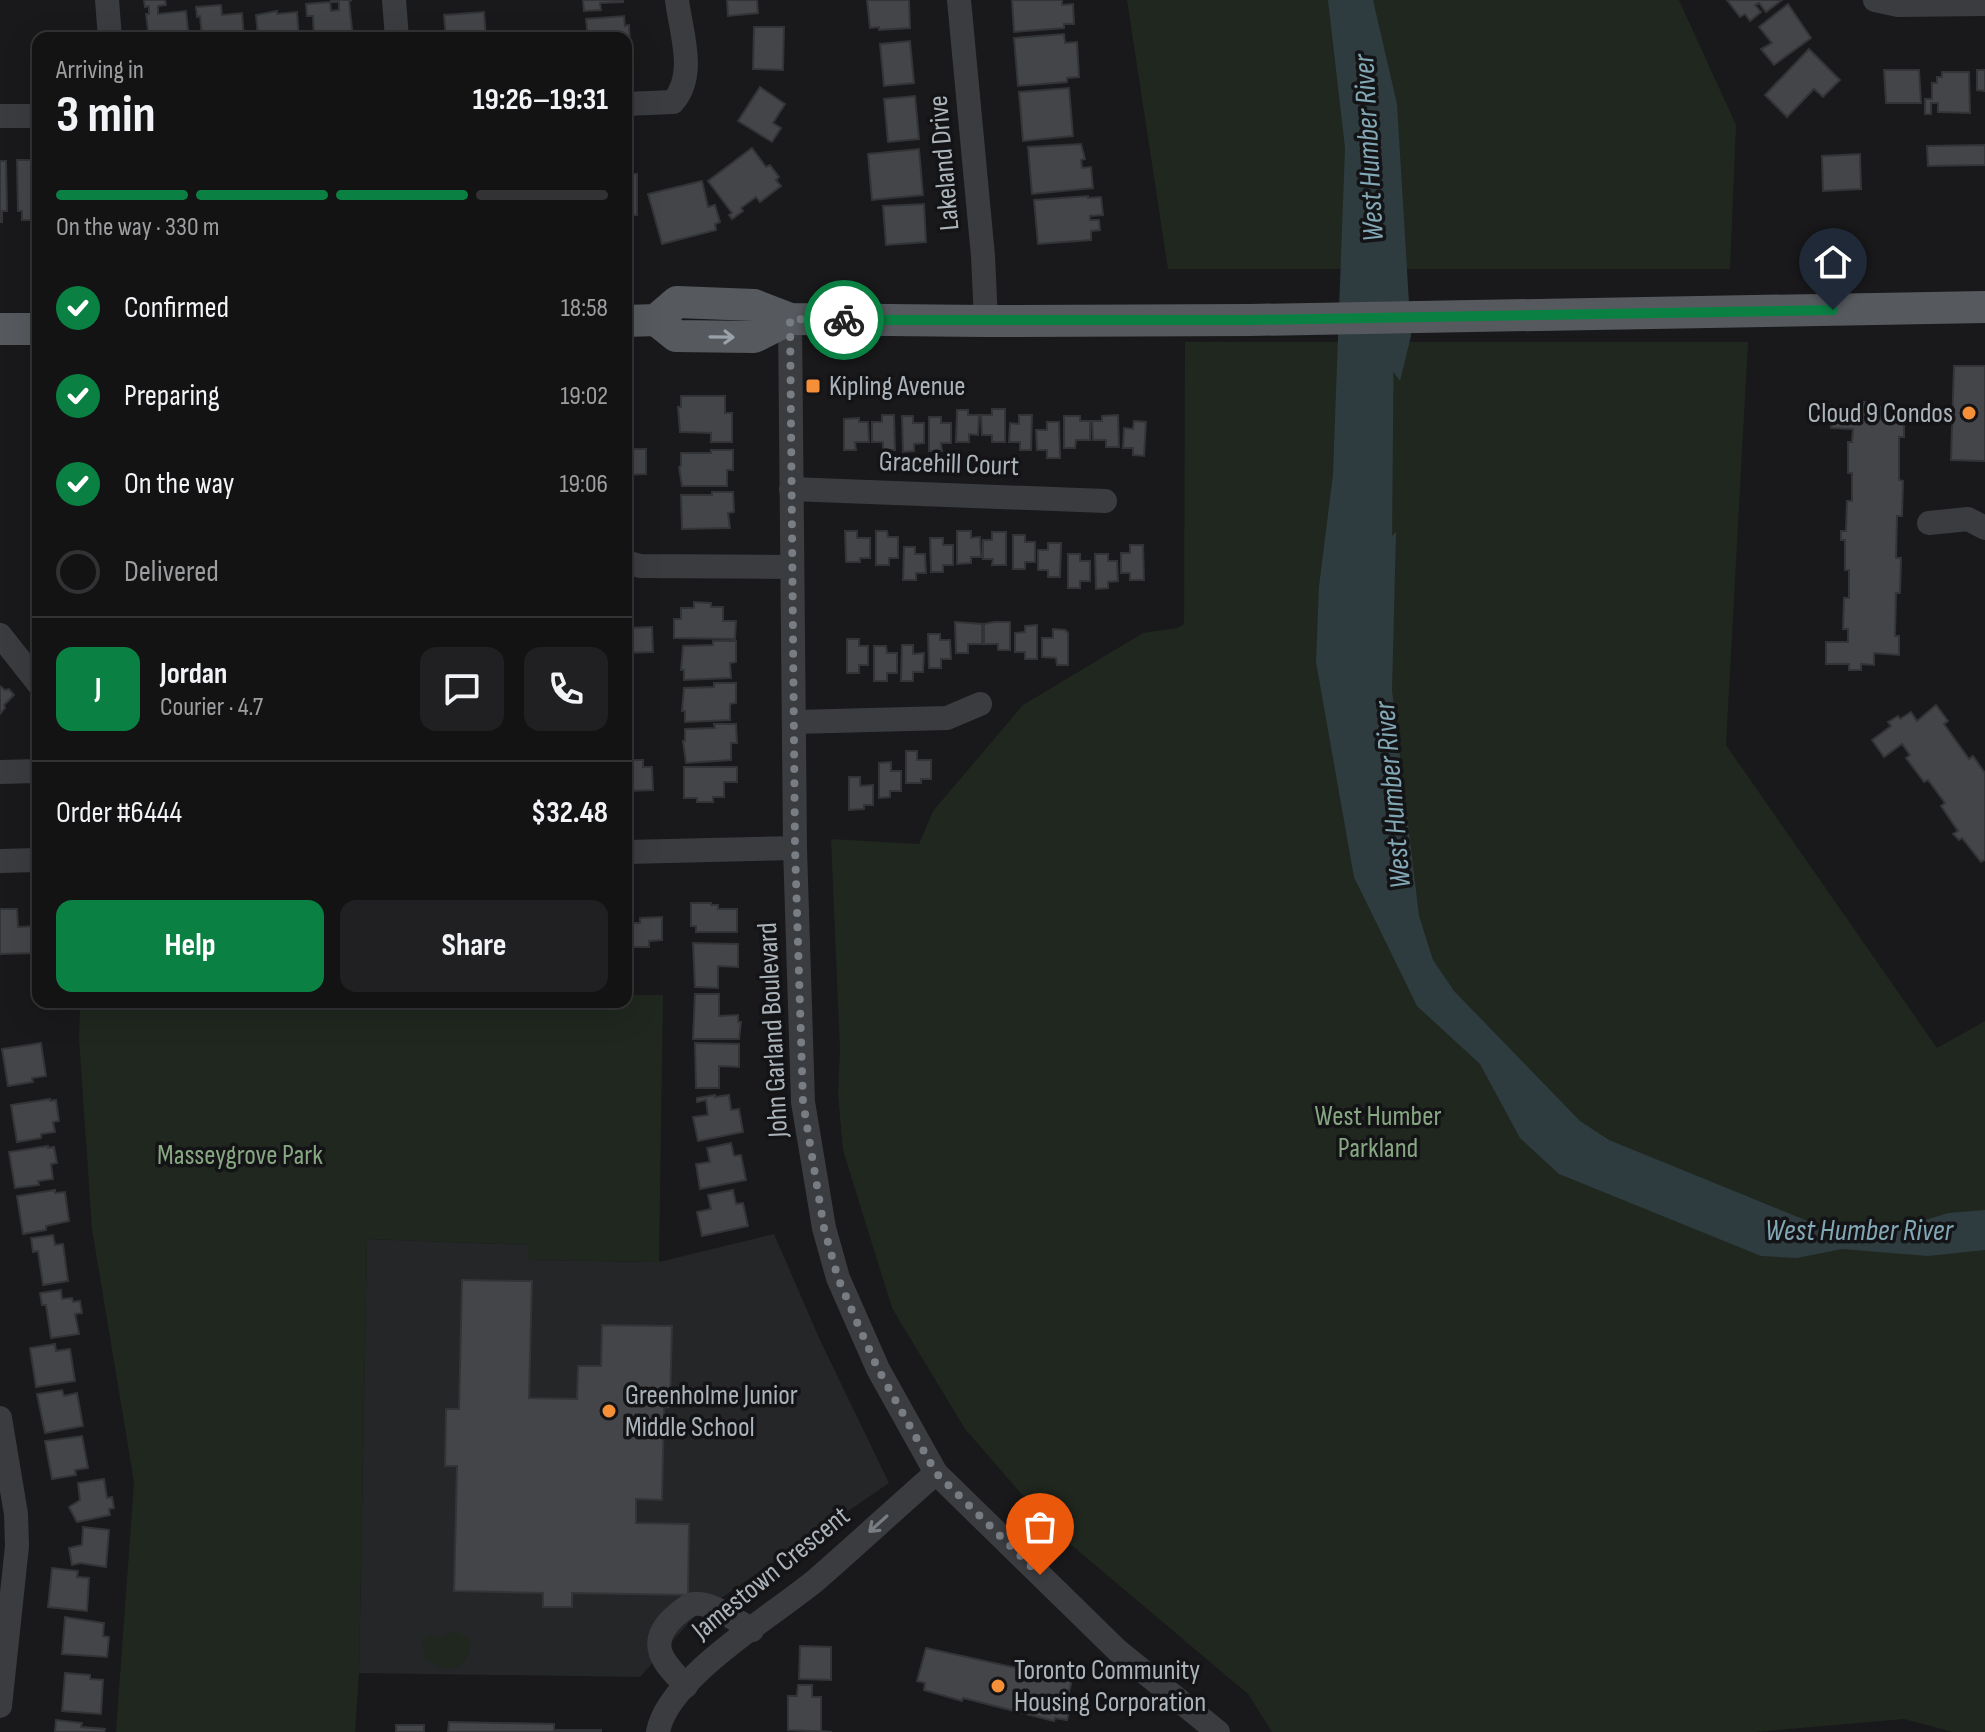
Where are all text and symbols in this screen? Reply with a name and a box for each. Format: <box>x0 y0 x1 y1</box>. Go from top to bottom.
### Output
water label: West Humber River <box>1346 52 1392 243</box>
text: Arriving in <box>56 55 144 86</box>
text: 19:26–19:31 <box>473 82 608 118</box>
text: 3 min <box>56 84 156 147</box>
street label: Lakeland Drive <box>922 94 966 232</box>
text: On the way · 330 m <box>56 212 219 243</box>
pin <box>1799 228 1867 310</box>
icon: home <box>1811 240 1855 284</box>
courier <box>804 280 884 360</box>
icon: check <box>56 286 100 330</box>
text: Confirmed <box>124 290 229 326</box>
text: 18:58 <box>561 293 608 324</box>
icon: bike <box>822 298 866 342</box>
one-way arrow <box>708 329 735 345</box>
place label: Kipling Avenue <box>829 370 966 403</box>
icon: check <box>56 374 100 418</box>
marker: Kipling Avenue <box>804 377 822 395</box>
text: Preparing <box>124 378 220 414</box>
text: 19:02 <box>560 381 608 412</box>
place label: Cloud 9 Condos <box>1808 397 1953 430</box>
marker: Cloud 9 Condos <box>1960 404 1978 422</box>
street label: Gracehill Court <box>878 445 1020 483</box>
icon: check <box>56 462 100 506</box>
text: On the way <box>124 466 234 502</box>
text: 19:06 <box>560 469 608 500</box>
text: Delivered <box>124 554 219 590</box>
button: chat <box>420 647 504 731</box>
button: phone <box>524 647 608 731</box>
text: Jordan <box>160 656 227 692</box>
text: J <box>95 671 101 707</box>
text: Courier · 4.7 <box>160 692 263 723</box>
water label: West Humber River <box>1367 698 1419 890</box>
text: Order #6444 <box>56 795 182 831</box>
text: $32.48 <box>531 795 608 831</box>
button: Help <box>56 900 324 992</box>
button: Share <box>340 900 608 992</box>
street label: John Garland Boulevard <box>751 922 795 1139</box>
park label: West Humber Parkland <box>1315 1100 1441 1165</box>
park label: Masseygrove Park <box>157 1139 323 1172</box>
water label: West Humber River <box>1765 1213 1954 1249</box>
place label: Greenholme Junior Middle School <box>625 1379 798 1444</box>
marker: Greenholme Junior Middle School <box>600 1402 618 1420</box>
pin <box>1006 1493 1074 1575</box>
street label: Jamestown Crescent <box>685 1499 856 1647</box>
icon: bag <box>1018 1505 1062 1549</box>
one-way arrow <box>868 1515 888 1533</box>
place label: Toronto Community Housing Corporation <box>1014 1654 1206 1719</box>
marker: Toronto Community Housing Corporation <box>989 1677 1007 1695</box>

